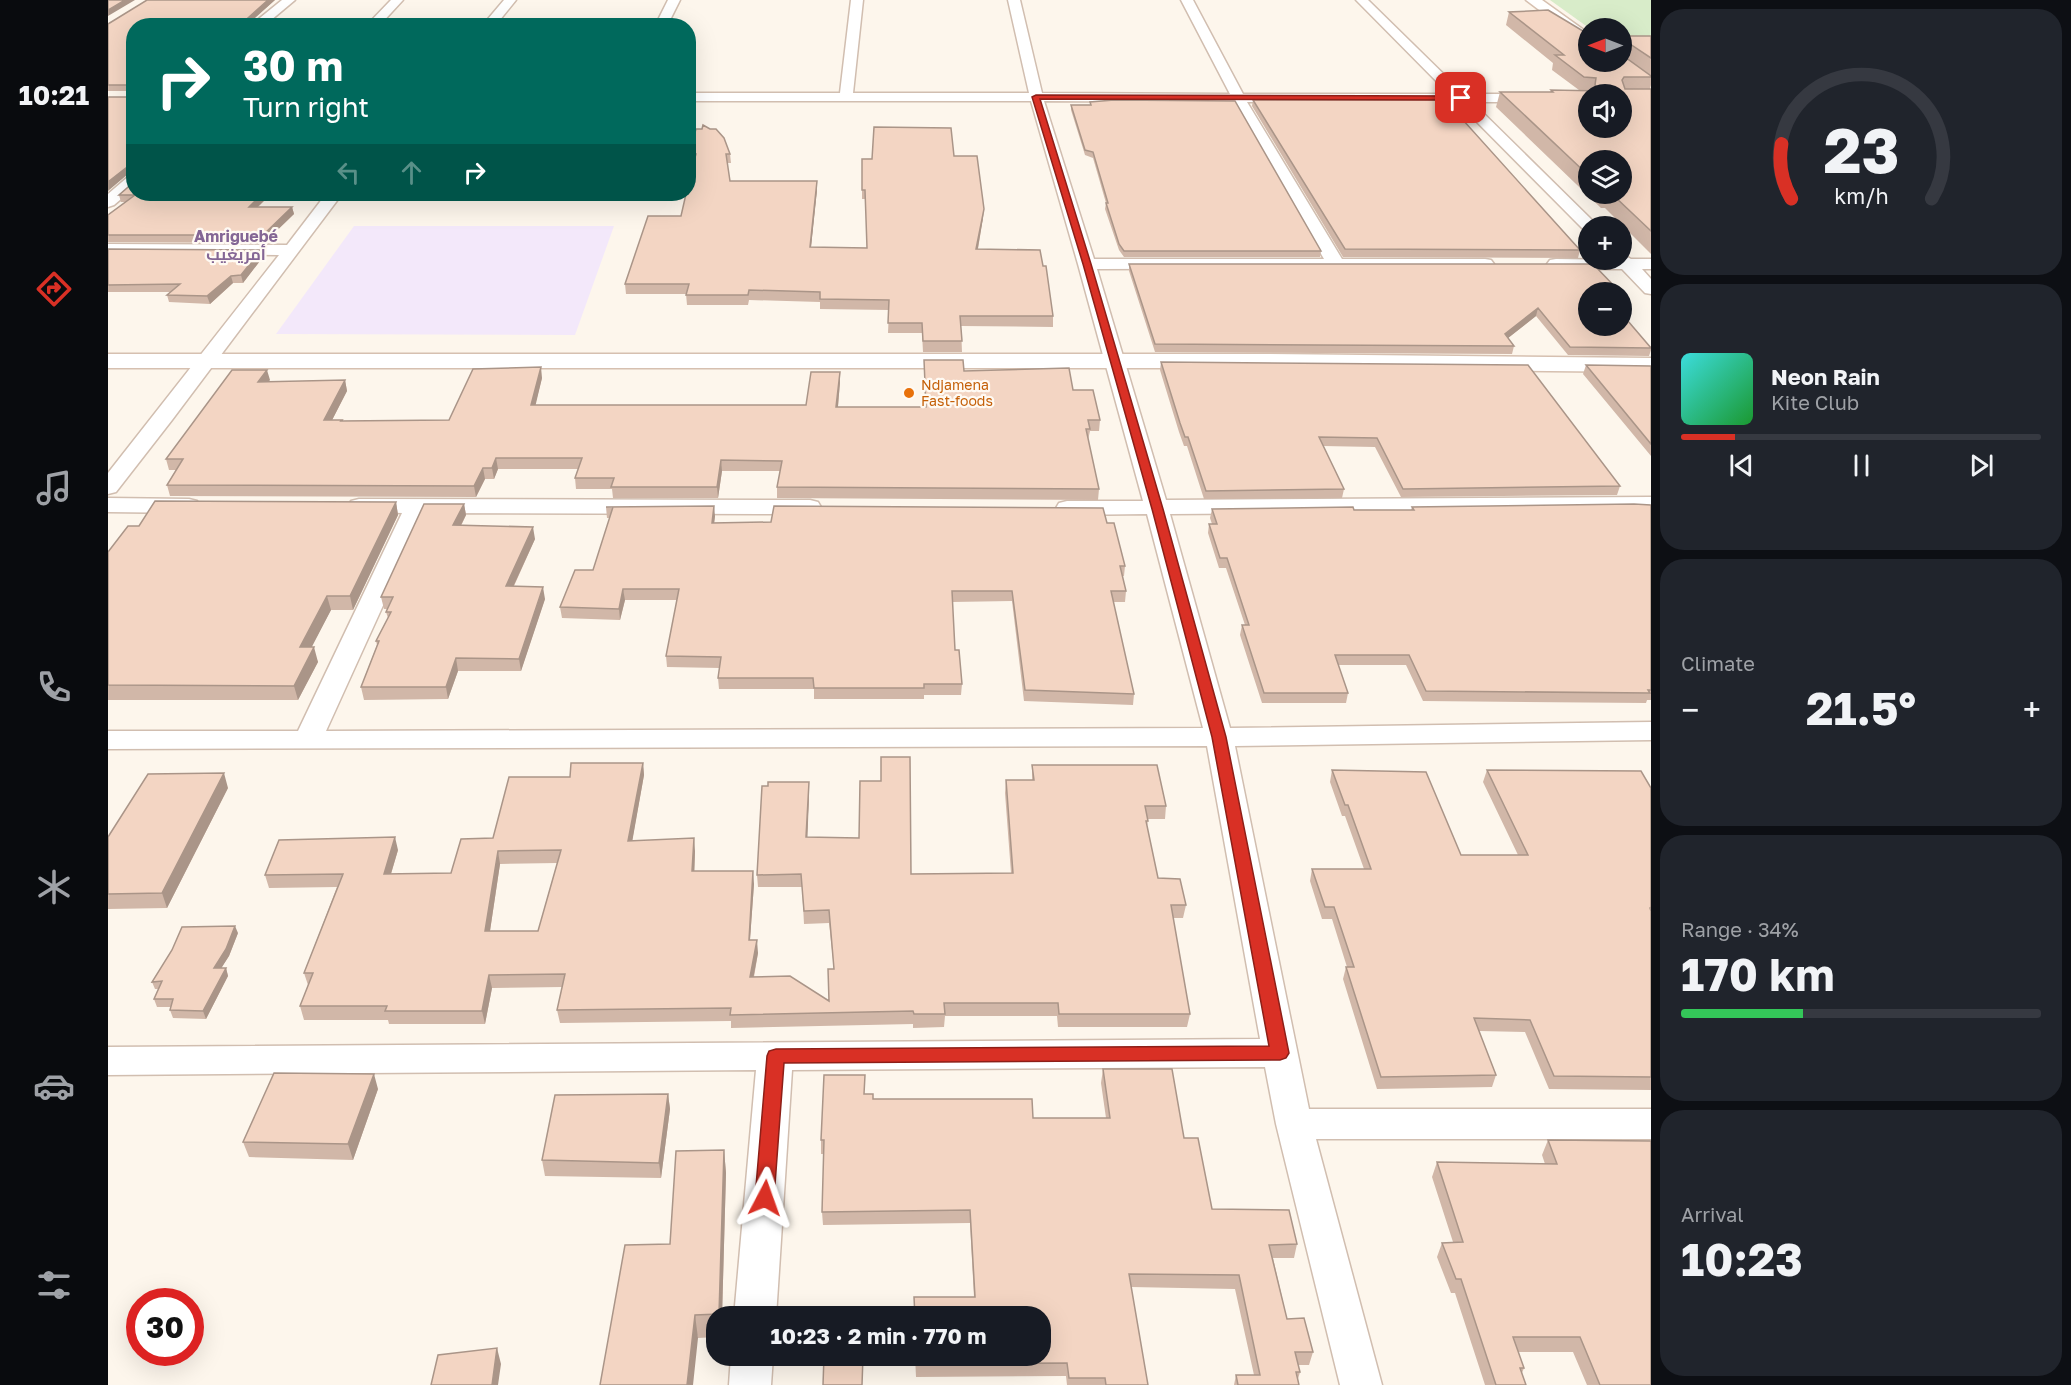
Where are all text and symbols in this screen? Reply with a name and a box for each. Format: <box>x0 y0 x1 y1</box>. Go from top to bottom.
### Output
north arrow <box>1578 18 1632 72</box>
map controls <box>1578 18 1632 336</box>
text: 30 m <box>243 40 343 90</box>
icon: right <box>144 42 222 120</box>
pin <box>1435 72 1486 123</box>
text: 10:21 <box>19 79 89 111</box>
icon: arrive <box>1444 81 1477 114</box>
button: sound <box>1578 84 1632 138</box>
text: Turn right <box>243 91 369 123</box>
text: 23 <box>1823 112 1899 187</box>
button: layers <box>1578 150 1632 204</box>
icon: left <box>332 156 365 189</box>
icon: ahead <box>395 156 428 189</box>
icon: right <box>458 156 491 189</box>
text: km/h <box>1834 183 1888 209</box>
button: + <box>1578 216 1632 270</box>
district label: Amriguebé أمريغيب <box>194 226 278 264</box>
icon: directions <box>33 268 75 310</box>
button: − <box>1578 282 1632 336</box>
text: Neon Rain <box>1771 363 1880 390</box>
place label: Ndjamena Fast-foods <box>921 376 993 409</box>
marker: Ndjamena Fast-foods <box>902 386 916 400</box>
text: Kite Club <box>1771 390 1859 414</box>
icon: previous <box>1725 449 1758 482</box>
icon: pause <box>1845 449 1878 482</box>
icon: next <box>1965 449 1998 482</box>
icon: music <box>33 467 75 509</box>
text: Climate <box>1681 651 1755 675</box>
icon: phone <box>33 666 75 708</box>
text: 21.5° <box>1806 681 1916 735</box>
text: − <box>1681 690 1699 729</box>
text: + <box>2023 690 2041 729</box>
icon: climate <box>33 866 75 908</box>
text: Range · 34% <box>1681 917 1799 941</box>
text: 170 km <box>1681 947 1835 1001</box>
icon: car <box>33 1065 75 1107</box>
position arrow <box>733 1166 797 1230</box>
text: Arrival <box>1681 1202 1744 1226</box>
text: 10:23 <box>1681 1232 1803 1286</box>
icon: filters <box>33 1264 75 1306</box>
speed limit sign: 30 <box>126 1288 204 1366</box>
text: 10:23 · 2 min · 770 m <box>770 1322 987 1349</box>

